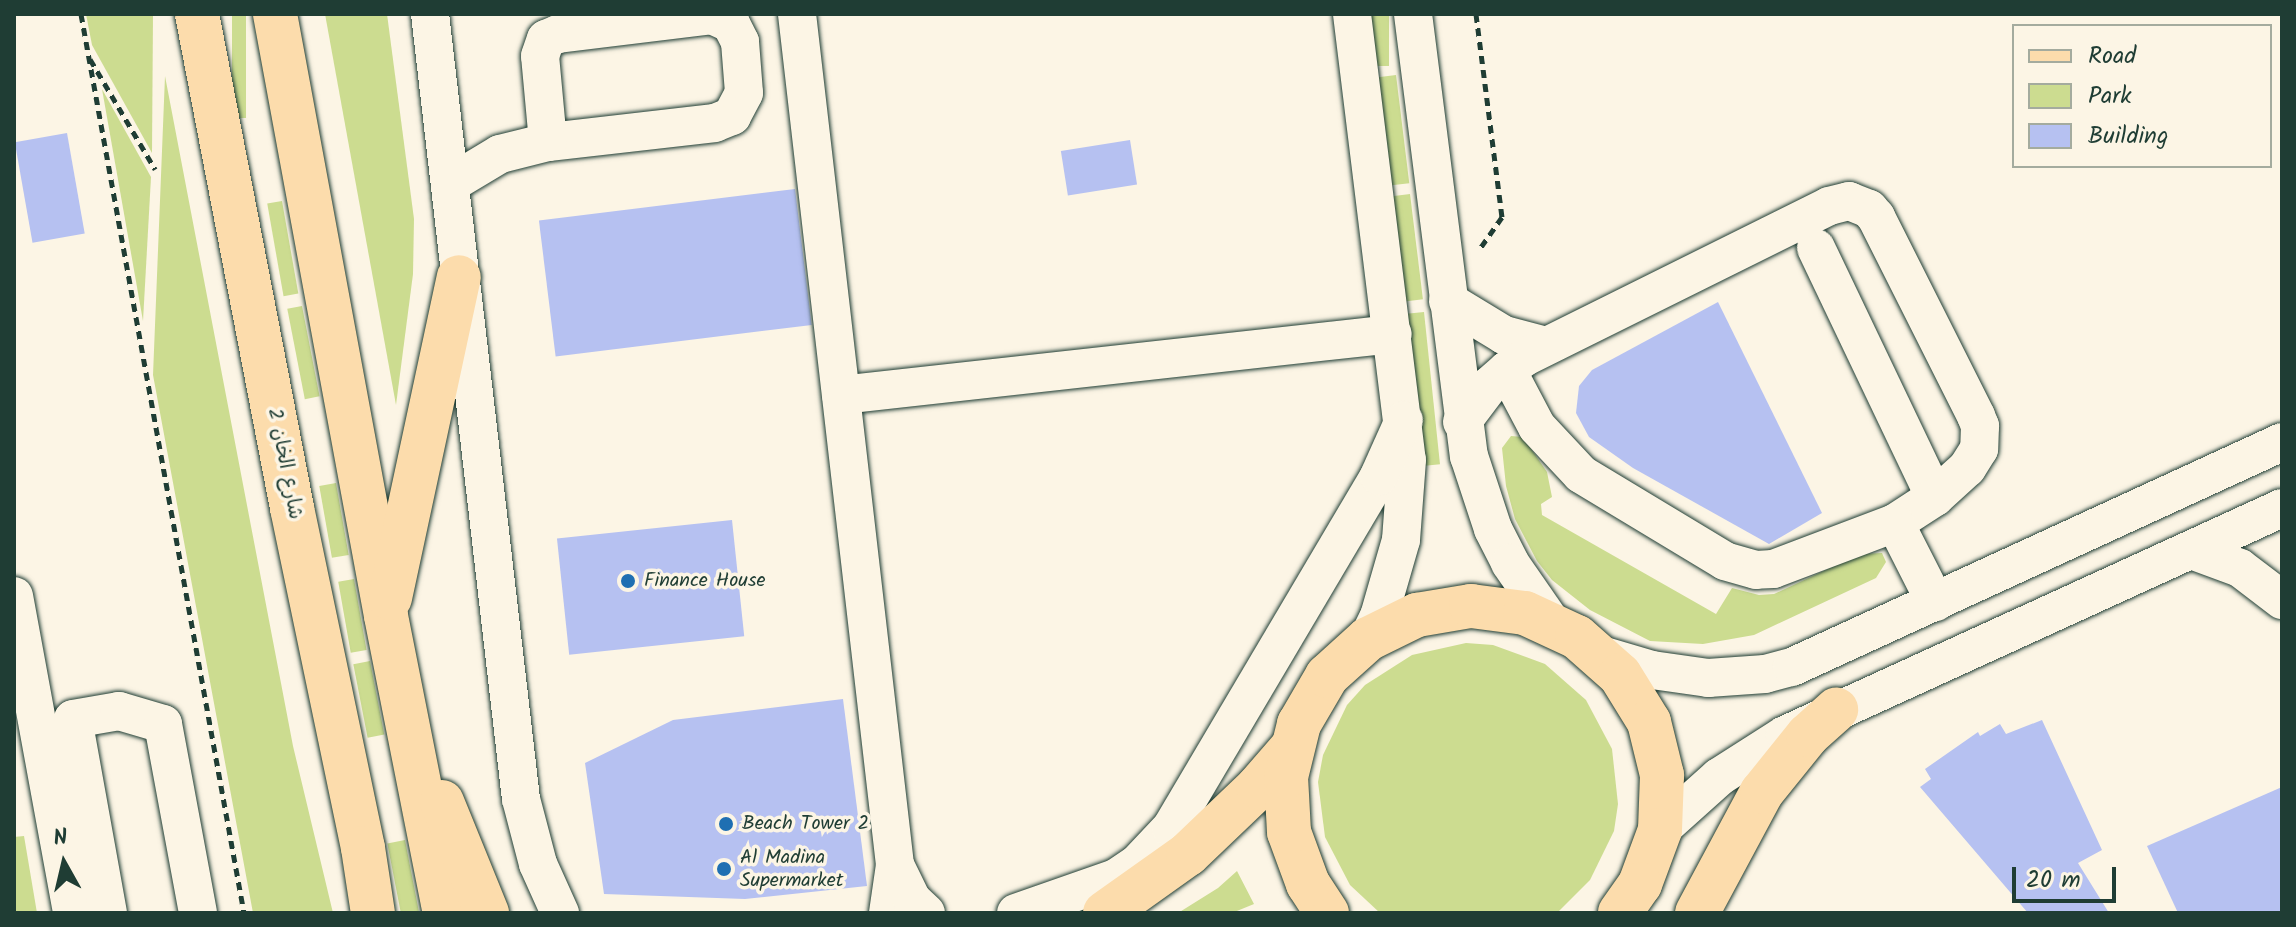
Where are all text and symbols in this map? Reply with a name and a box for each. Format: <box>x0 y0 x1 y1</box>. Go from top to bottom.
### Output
legend <box>2012 24 2272 168</box>
text: Road <box>2088 37 2136 76</box>
text: Park <box>2088 77 2132 116</box>
text: Building <box>2088 117 2168 156</box>
street label: شارع الخان 2 <box>261 406 307 522</box>
place label: Finance House <box>644 569 765 593</box>
marker: Finance House <box>619 572 637 590</box>
place label: Beach Tower 2 <box>742 812 869 836</box>
marker: Beach Tower 2 <box>717 815 735 833</box>
text: N <box>51 820 70 857</box>
north arrow <box>24 823 104 903</box>
place label: Al Madina Supermarket <box>740 846 843 893</box>
scale bar <box>2016 851 2120 901</box>
marker: Al Madina Supermarket <box>715 860 733 878</box>
text: 20 m <box>2026 861 2081 900</box>

